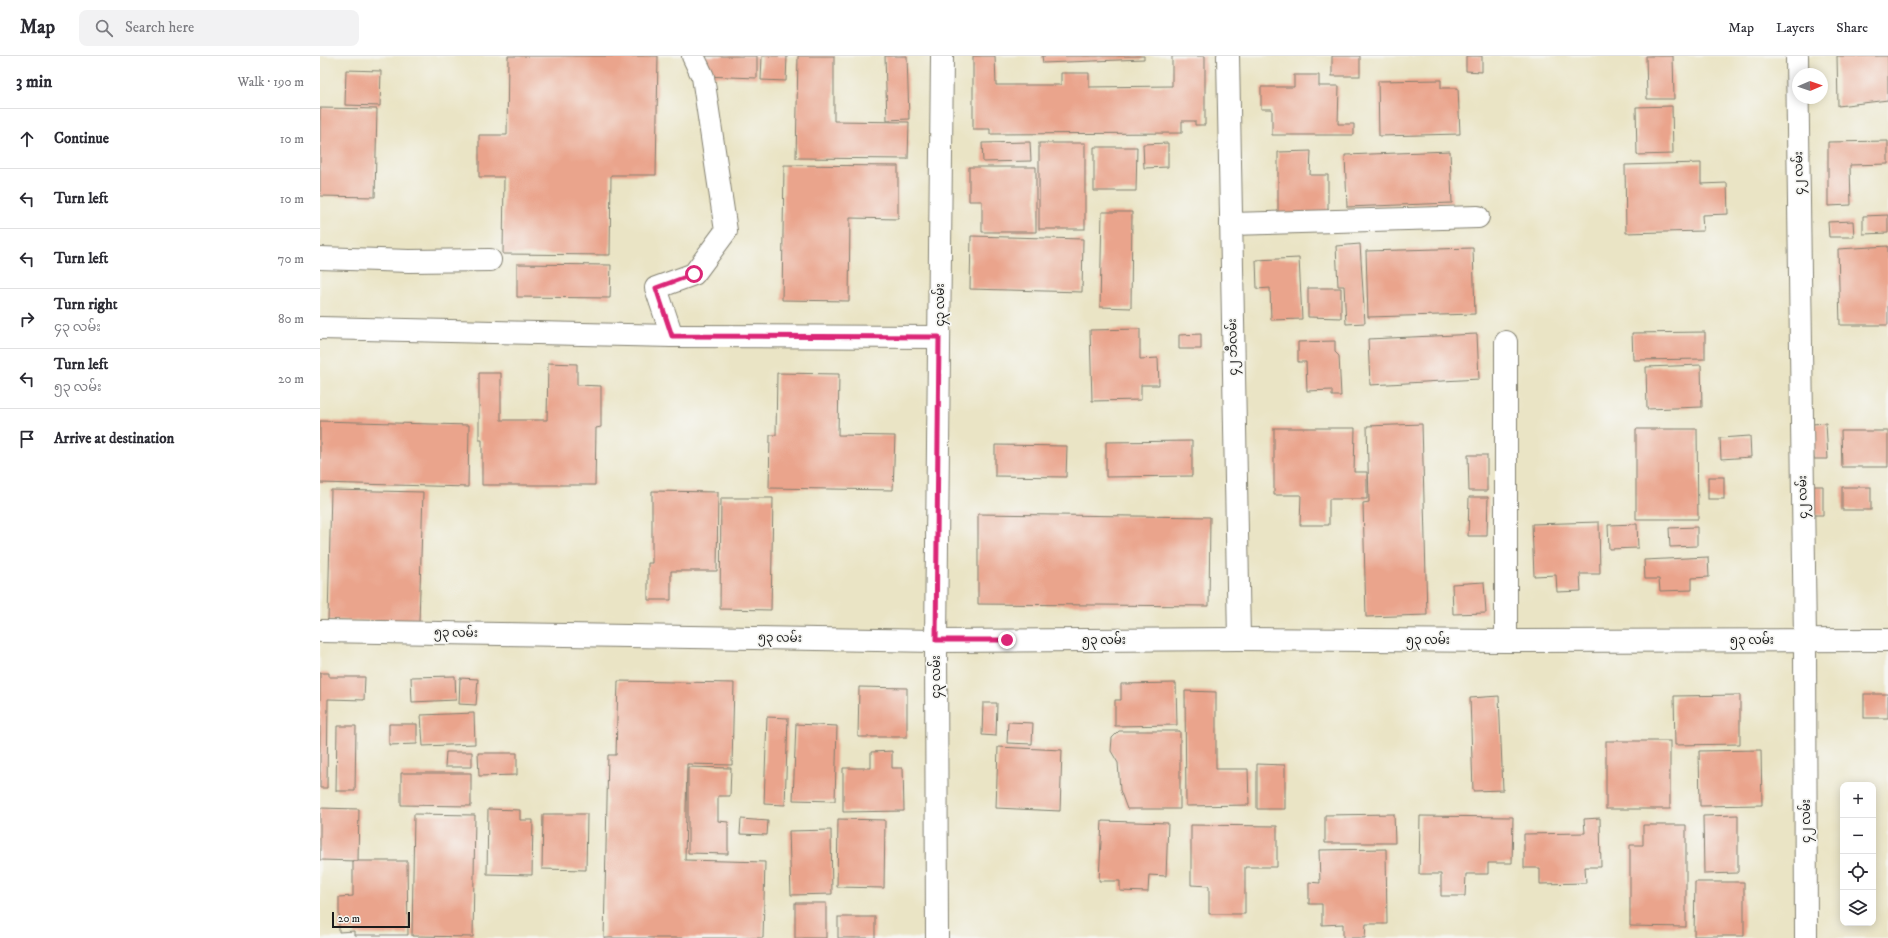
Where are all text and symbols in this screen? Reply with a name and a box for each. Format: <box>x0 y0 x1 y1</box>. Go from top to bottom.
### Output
search box <box>79 10 359 46</box>
text: Map <box>20 16 55 39</box>
icon: search <box>93 17 115 39</box>
text: Search here <box>125 18 194 37</box>
text: Map <box>1728 19 1754 37</box>
text: Layers <box>1776 19 1814 37</box>
text: Share <box>1836 19 1868 37</box>
north arrow <box>1792 68 1828 104</box>
text: 3 min <box>16 71 52 93</box>
text: Walk · 190 m <box>238 74 304 90</box>
icon: ahead <box>16 128 38 150</box>
text: Continue <box>54 129 109 148</box>
text: 10 m <box>280 131 304 147</box>
street label: ၄၂ လမ်း <box>1789 151 1809 195</box>
icon: left <box>16 188 38 210</box>
text: Turn left <box>54 189 108 208</box>
text: 10 m <box>280 191 304 207</box>
icon: left <box>16 248 38 270</box>
text: Turn left <box>54 249 108 268</box>
text: 70 m <box>278 251 304 267</box>
route start <box>685 265 703 283</box>
street label: ၄၃ လမ်း <box>931 283 950 327</box>
text: Turn right <box>54 295 117 314</box>
icon: right <box>16 308 38 330</box>
text: 80 m <box>278 311 304 327</box>
street label: ၄၂ ဘီလမ်း <box>1223 318 1243 376</box>
text: ၄၃ လမ်း <box>54 319 101 335</box>
text: Turn left <box>54 355 108 374</box>
icon: left <box>16 368 38 390</box>
text: 20 m <box>278 371 304 387</box>
text: ၅၃ လမ်း <box>54 379 102 395</box>
icon: arrive <box>16 428 38 450</box>
text: Arrive at destination <box>54 429 174 448</box>
street label: ၄၂ လမ်း <box>1793 475 1813 519</box>
street label: ၅၃ လမ်း <box>434 623 478 643</box>
street label: ၅၃ လမ်း <box>758 628 802 648</box>
route end <box>998 631 1016 649</box>
street label: ၅၃ လမ်း <box>1082 631 1126 650</box>
street label: ၅၃ လမ်း <box>1406 631 1450 650</box>
street label: ၅၃ လမ်း <box>1730 631 1774 650</box>
street label: ၄၃ လမ်း <box>927 655 946 699</box>
map controls <box>1840 782 1876 926</box>
button: + <box>1840 782 1876 818</box>
street label: ၄၂ လမ်း <box>1797 799 1816 843</box>
button: − <box>1840 818 1876 854</box>
button: locate <box>1840 854 1876 890</box>
button: layers <box>1840 890 1876 926</box>
scale bar <box>332 910 410 929</box>
text: 20 m <box>338 912 360 926</box>

